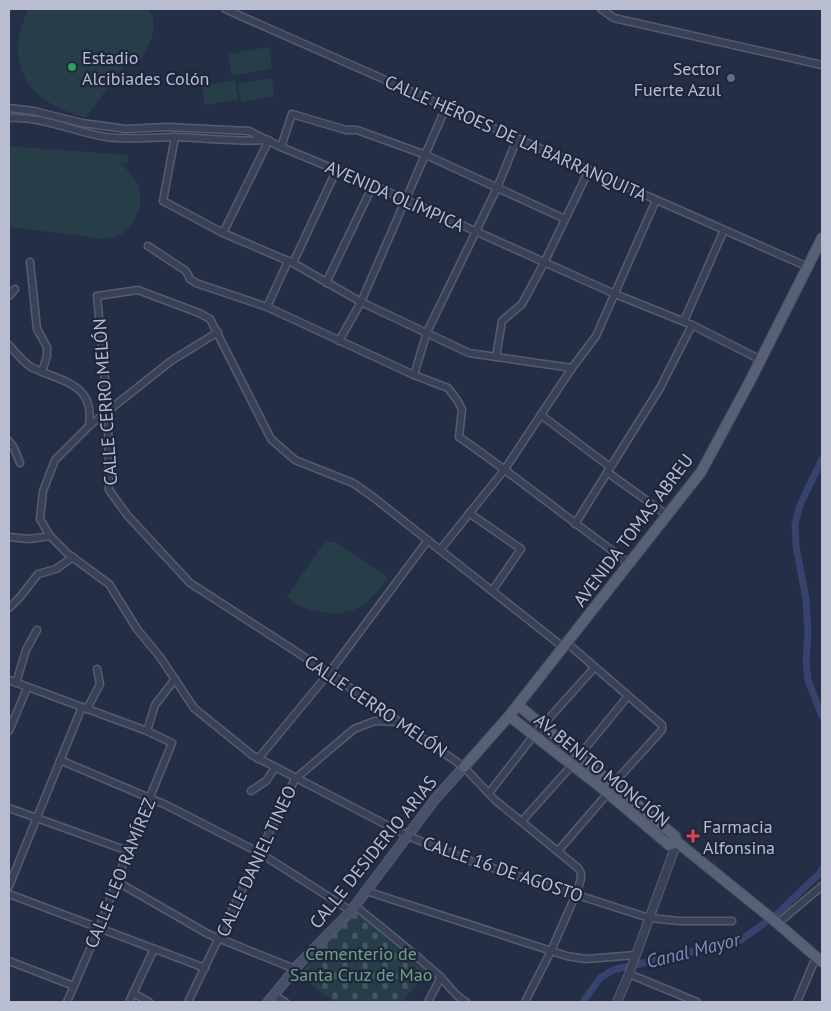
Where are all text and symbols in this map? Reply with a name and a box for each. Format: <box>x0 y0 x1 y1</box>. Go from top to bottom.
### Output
place label: Estadio Alcibiades Colón <box>82 46 209 90</box>
place label: Sector Fuerte Azul <box>634 57 722 101</box>
marker: Estadio Alcibiades Colón <box>66 61 78 73</box>
street label: CALLE HÉROES DE LA BARRANQUITA <box>381 70 651 207</box>
marker: Sector Fuerte Azul <box>725 72 737 84</box>
street label: AVENIDA OLÍMPICA <box>322 155 468 237</box>
street label: CALLE CERRO MELÓN <box>88 318 122 486</box>
street label: AVENIDA TOMAS ABREU <box>568 449 698 611</box>
street label: CALLE CERRO MELÓN <box>300 650 452 762</box>
street label: AV. BENITO MONCIÓN <box>530 708 674 832</box>
street label: CALLE DESIDERIO ARIAS <box>304 771 442 933</box>
street label: CALLE DANIEL TINEO <box>211 782 301 940</box>
street label: CALLE LEO RAMÍREZ <box>79 794 161 951</box>
place label: Farmacia Alfonsina <box>703 815 775 859</box>
marker: Farmacia Alfonsina <box>687 830 699 842</box>
street label: CALLE 16 DE AGOSTO <box>420 831 586 907</box>
water label: Canal Mayor <box>644 926 744 973</box>
park label: Cementerio de Santa Cruz de Mao <box>290 942 432 986</box>

